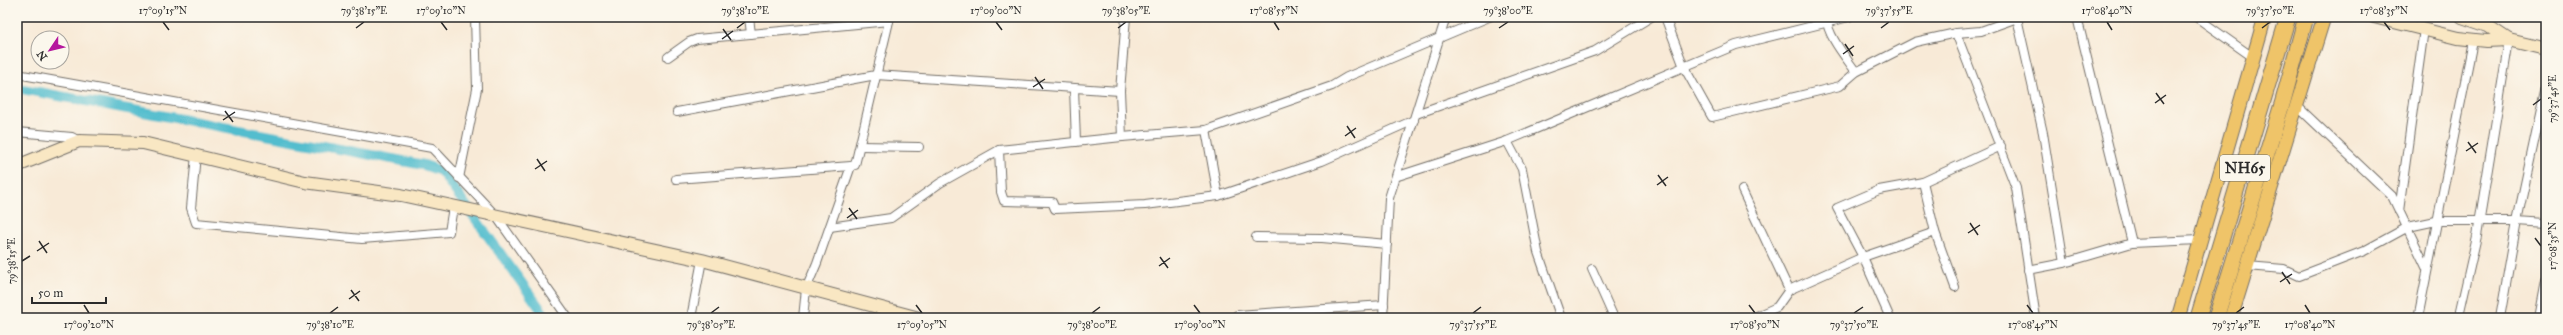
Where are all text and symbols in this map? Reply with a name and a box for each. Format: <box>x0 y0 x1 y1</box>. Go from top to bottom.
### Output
text: 17°09'15"N <box>139 5 188 17</box>
text: 79°38'15"E <box>341 5 387 17</box>
text: 17°09'10"N <box>416 5 466 17</box>
text: 79°38'10"E <box>721 5 769 17</box>
text: 17°09'00"N <box>970 5 1022 17</box>
text: 79°38'05"E <box>1102 5 1150 17</box>
text: 17°08'55"N <box>1250 5 1299 17</box>
text: 79°38'00"E <box>1483 5 1533 17</box>
text: 79°37'55"E <box>1865 5 1913 17</box>
text: 17°08'40"N <box>2081 5 2133 17</box>
text: 79°37'50"E <box>2246 5 2294 17</box>
text: 17°08'35"N <box>2360 5 2409 17</box>
north arrow <box>30 30 70 70</box>
text: N <box>34 47 50 63</box>
text: 79°37'45"E <box>2547 75 2559 123</box>
road number: NH65 <box>2220 155 2270 181</box>
text: 17°08'35"N <box>2547 221 2559 270</box>
text: 79°38'15"E <box>6 238 18 284</box>
scale bar <box>32 279 106 305</box>
text: 50 m <box>38 286 63 300</box>
text: 17°09'20"N <box>64 319 115 331</box>
text: 79°38'10"E <box>306 319 354 331</box>
text: 79°38'05"E <box>687 319 735 331</box>
text: 17°09'05"N <box>897 319 948 331</box>
text: 79°38'00"E <box>1067 319 1117 331</box>
text: 17°09'00"N <box>1174 319 1226 331</box>
text: 79°37'55"E <box>1449 319 1497 331</box>
text: 17°08'50"N <box>1730 319 1781 331</box>
text: 79°37'50"E <box>1830 319 1878 331</box>
text: 17°08'45"N <box>2008 319 2058 331</box>
text: 79°37'45"E <box>2212 319 2260 331</box>
text: 17°08'40"N <box>2284 319 2336 331</box>

